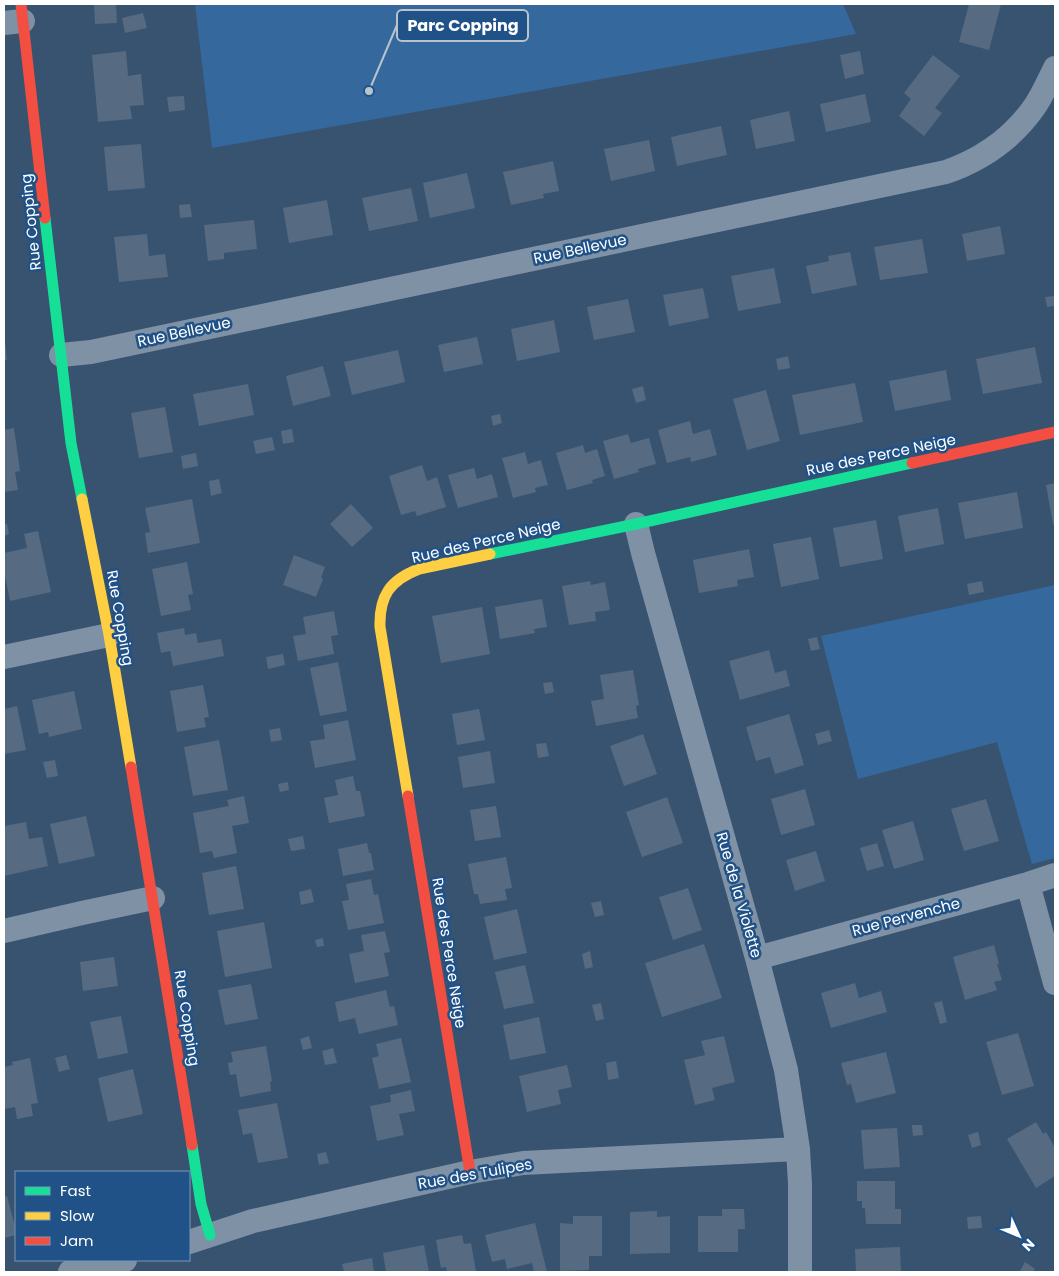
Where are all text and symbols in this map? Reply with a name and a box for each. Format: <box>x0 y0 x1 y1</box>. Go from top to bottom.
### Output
callout: Parc Copping <box>397 10 528 41</box>
text: Parc Copping <box>407 14 519 37</box>
street label: Rue Copping <box>15 173 46 271</box>
street label: Rue Bellevue <box>531 228 628 269</box>
street label: Rue Bellevue <box>135 311 232 352</box>
street label: Rue des Perce Neige <box>804 428 958 481</box>
street label: Rue des Perce Neige <box>409 513 562 568</box>
street label: Rue Copping <box>102 568 139 667</box>
street label: Rue de la Violette <box>711 830 767 960</box>
street label: Rue des Perce Neige <box>427 876 472 1030</box>
street label: Rue Pervenche <box>850 892 962 941</box>
street label: Rue Copping <box>170 968 205 1067</box>
street label: Rue des Tulipes <box>416 1153 534 1194</box>
legend <box>15 1171 190 1261</box>
text: Fast <box>60 1180 91 1201</box>
text: Slow <box>60 1205 95 1226</box>
north arrow <box>994 1211 1044 1261</box>
text: Jam <box>60 1230 94 1251</box>
text: N <box>1018 1234 1039 1256</box>

